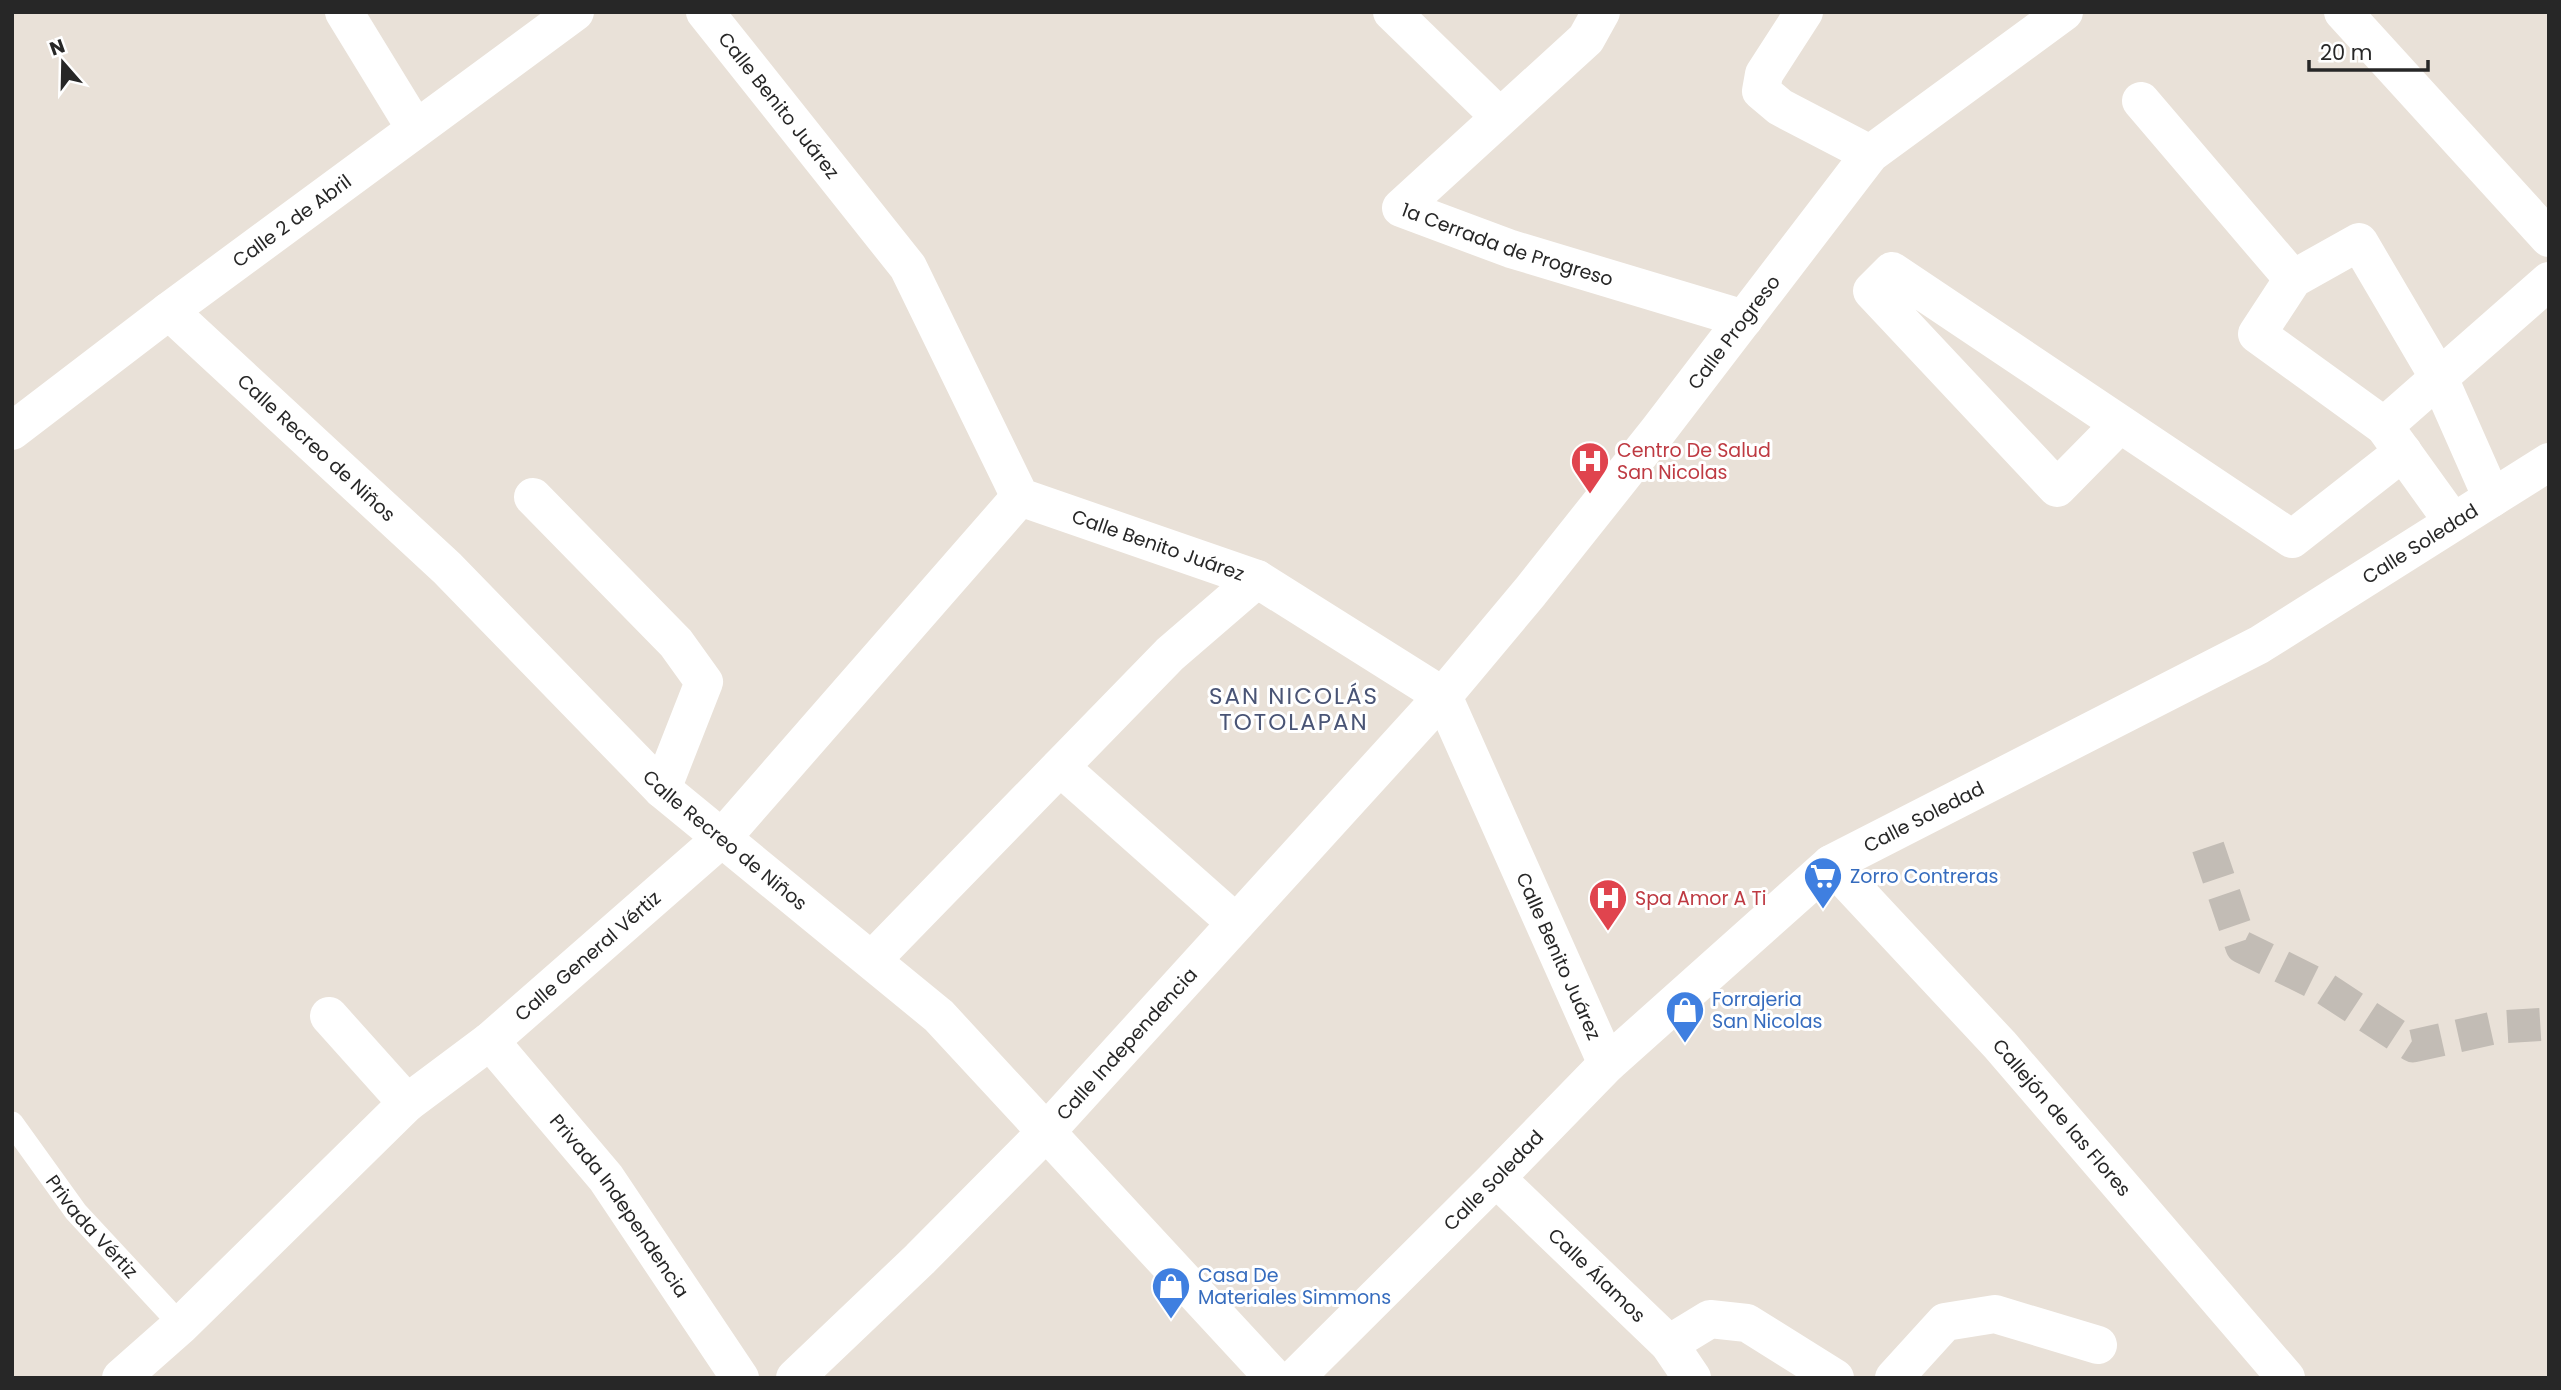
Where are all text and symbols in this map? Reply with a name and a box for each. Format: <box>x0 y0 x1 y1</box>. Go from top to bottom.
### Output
street label: Calle Benito Juárez <box>712 26 846 185</box>
north arrow <box>28 28 98 98</box>
scale bar <box>2309 28 2428 72</box>
text: N <box>46 32 69 63</box>
text: 20 m <box>2320 38 2373 67</box>
street label: Calle 2 de Abril <box>227 168 357 274</box>
street label: 1a Cerrada de Progreso <box>1397 196 1616 293</box>
street label: Calle Progreso <box>1681 269 1787 395</box>
street label: Calle Recreo de Niños <box>231 368 401 528</box>
place label: Centro De Salud San Nicolas <box>1617 437 1771 486</box>
hospital icon: Centro De Salud San Nicolas <box>1569 440 1611 495</box>
street label: Calle Soledad <box>2357 497 2483 591</box>
street label: Calle Benito Juárez <box>1068 503 1248 588</box>
district label: SAN NICOLÁS TOTOLAPAN <box>1209 680 1379 738</box>
street label: Calle Recreo de Niños <box>636 764 813 917</box>
street label: Calle Soledad <box>1859 775 1989 859</box>
supermarket icon: Zorro Contreras <box>1802 855 1844 910</box>
place label: Zorro Contreras <box>1850 863 1998 890</box>
street label: Calle Benito Juárez <box>1509 868 1608 1044</box>
hospital icon: Spa Amor A Ti <box>1587 877 1629 932</box>
street label: Calle General Vértiz <box>509 885 667 1027</box>
place label: Spa Amor A Ti <box>1635 885 1766 912</box>
street label: Calle Independencia <box>1050 962 1203 1126</box>
place label: Forrajeria San Nicolas <box>1712 986 1822 1035</box>
shop icon: Forrajeria San Nicolas <box>1664 989 1706 1044</box>
street label: Callejón de las Flores <box>1986 1033 2137 1202</box>
street label: Privada Independencia <box>544 1108 695 1303</box>
street label: Calle Soledad <box>1437 1124 1550 1237</box>
street label: Privada Vértiz <box>39 1169 144 1284</box>
street label: Calle Álamos <box>1542 1222 1651 1329</box>
place label: Casa De Materiales Simmons <box>1198 1262 1391 1311</box>
shop icon: Casa De Materiales Simmons <box>1150 1265 1192 1320</box>

